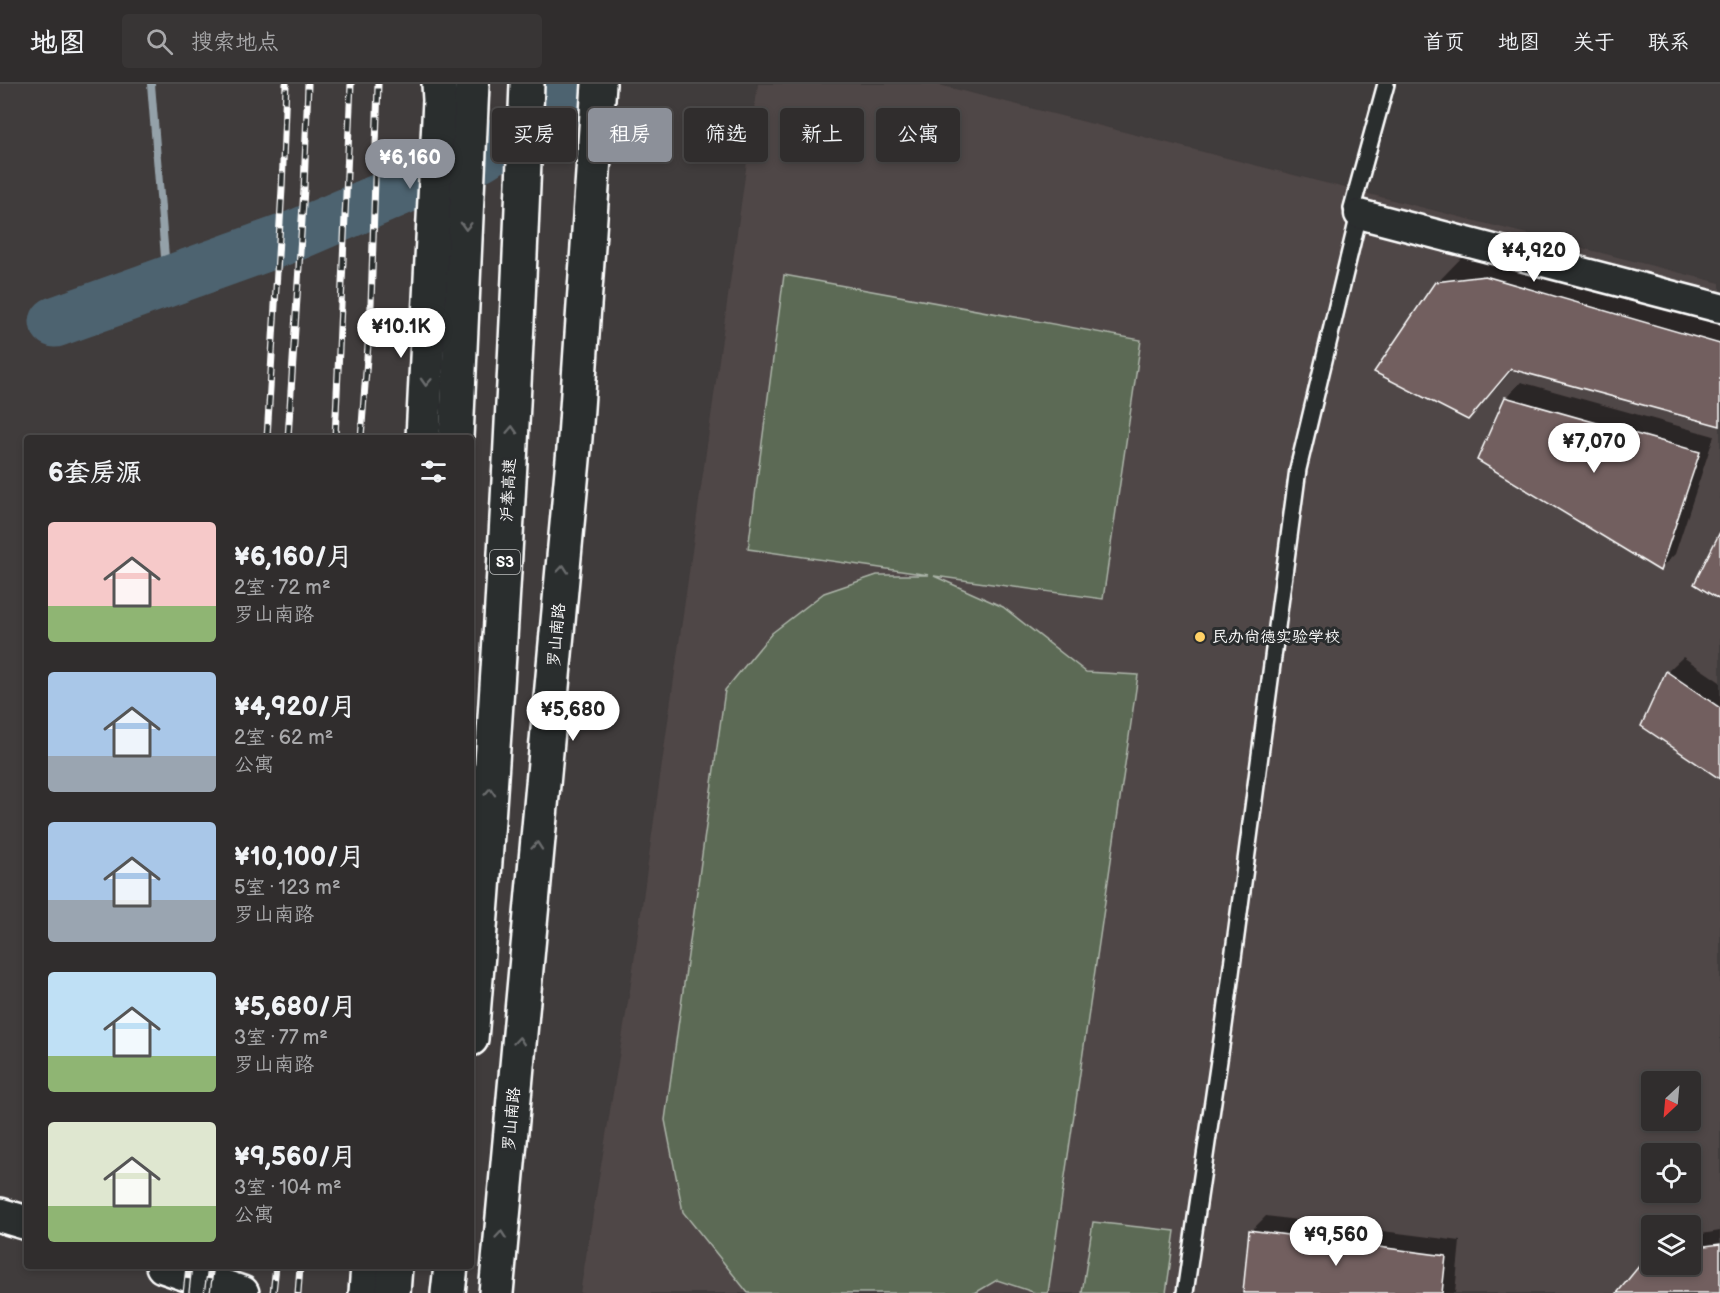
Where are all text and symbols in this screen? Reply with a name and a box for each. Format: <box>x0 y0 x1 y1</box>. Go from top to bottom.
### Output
search box <box>122 14 542 68</box>
icon: search <box>143 25 176 58</box>
text: 地图 <box>30 27 86 60</box>
text: 搜索地点 <box>191 29 279 56</box>
text: 首页 <box>1423 30 1465 55</box>
text: 地图 <box>1498 30 1540 55</box>
text: 关于 <box>1573 30 1615 55</box>
text: 联系 <box>1648 30 1690 55</box>
chip: 买房 <box>492 108 576 162</box>
chip: 租房 <box>588 108 672 162</box>
chip: 筛选 <box>684 108 768 162</box>
chip: 新上 <box>780 108 864 162</box>
chip: 公寓 <box>876 108 960 162</box>
pin: ¥6,160 <box>361 139 459 190</box>
text: ¥6,160 <box>379 146 441 170</box>
one-way arrow <box>460 222 473 231</box>
pin: ¥4,920 <box>1485 232 1583 283</box>
text: ¥4,920 <box>1502 239 1566 263</box>
pin: ¥10.1K <box>352 308 450 359</box>
text: ¥10.1K <box>371 315 431 339</box>
one-way arrow <box>419 378 432 387</box>
pin: ¥7,070 <box>1545 423 1643 474</box>
one-way arrow <box>505 425 518 434</box>
text: ¥7,070 <box>1562 430 1626 454</box>
icon: filters <box>417 455 450 488</box>
text: 6套房源 <box>48 458 142 489</box>
street label: 沪奉高速 <box>498 458 520 522</box>
text: ¥6,160/月 <box>234 542 353 573</box>
icon: home <box>96 546 168 618</box>
road number: S3 <box>490 550 520 574</box>
one-way arrow <box>556 564 569 573</box>
text: 2室 · 72 m² <box>234 576 331 600</box>
street label: 罗山南路 <box>545 602 569 668</box>
text: 罗山南路 <box>234 603 314 627</box>
place label: 民办尚徳实验学校 <box>1212 628 1340 647</box>
marker: 民办尚徳实验学校 <box>1193 630 1207 644</box>
pin: ¥5,680 <box>524 691 622 742</box>
text: ¥4,920/月 <box>234 692 356 723</box>
icon: home <box>96 696 168 768</box>
text: ¥5,680 <box>541 698 605 722</box>
text: 2室 · 62 m² <box>234 726 333 750</box>
text: 公寓 <box>234 753 274 777</box>
one-way arrow <box>484 788 497 797</box>
text: ¥10,100/月 <box>234 842 365 873</box>
one-way arrow <box>530 842 543 851</box>
icon: home <box>96 846 168 918</box>
text: 5室 · 123 m² <box>234 876 341 900</box>
text: 罗山南路 <box>234 903 314 927</box>
text: ¥5,680/月 <box>234 992 357 1023</box>
icon: home <box>96 996 168 1068</box>
text: 3室 · 77 m² <box>234 1026 328 1050</box>
one-way arrow <box>512 1036 525 1045</box>
text: 罗山南路 <box>234 1053 314 1077</box>
north arrow <box>1641 1071 1701 1131</box>
map controls <box>1641 1071 1701 1275</box>
street label: 罗山南路 <box>500 1086 524 1152</box>
text: ¥9,560/月 <box>234 1142 356 1173</box>
button: locate <box>1641 1143 1701 1203</box>
icon: home <box>96 1146 168 1218</box>
text: 3室 · 104 m² <box>234 1176 342 1200</box>
text: 公寓 <box>234 1203 274 1227</box>
button: layers <box>1641 1215 1701 1275</box>
pin: ¥9,560 <box>1287 1216 1385 1267</box>
text: ¥9,560 <box>1304 1223 1368 1247</box>
one-way arrow <box>494 1230 507 1239</box>

